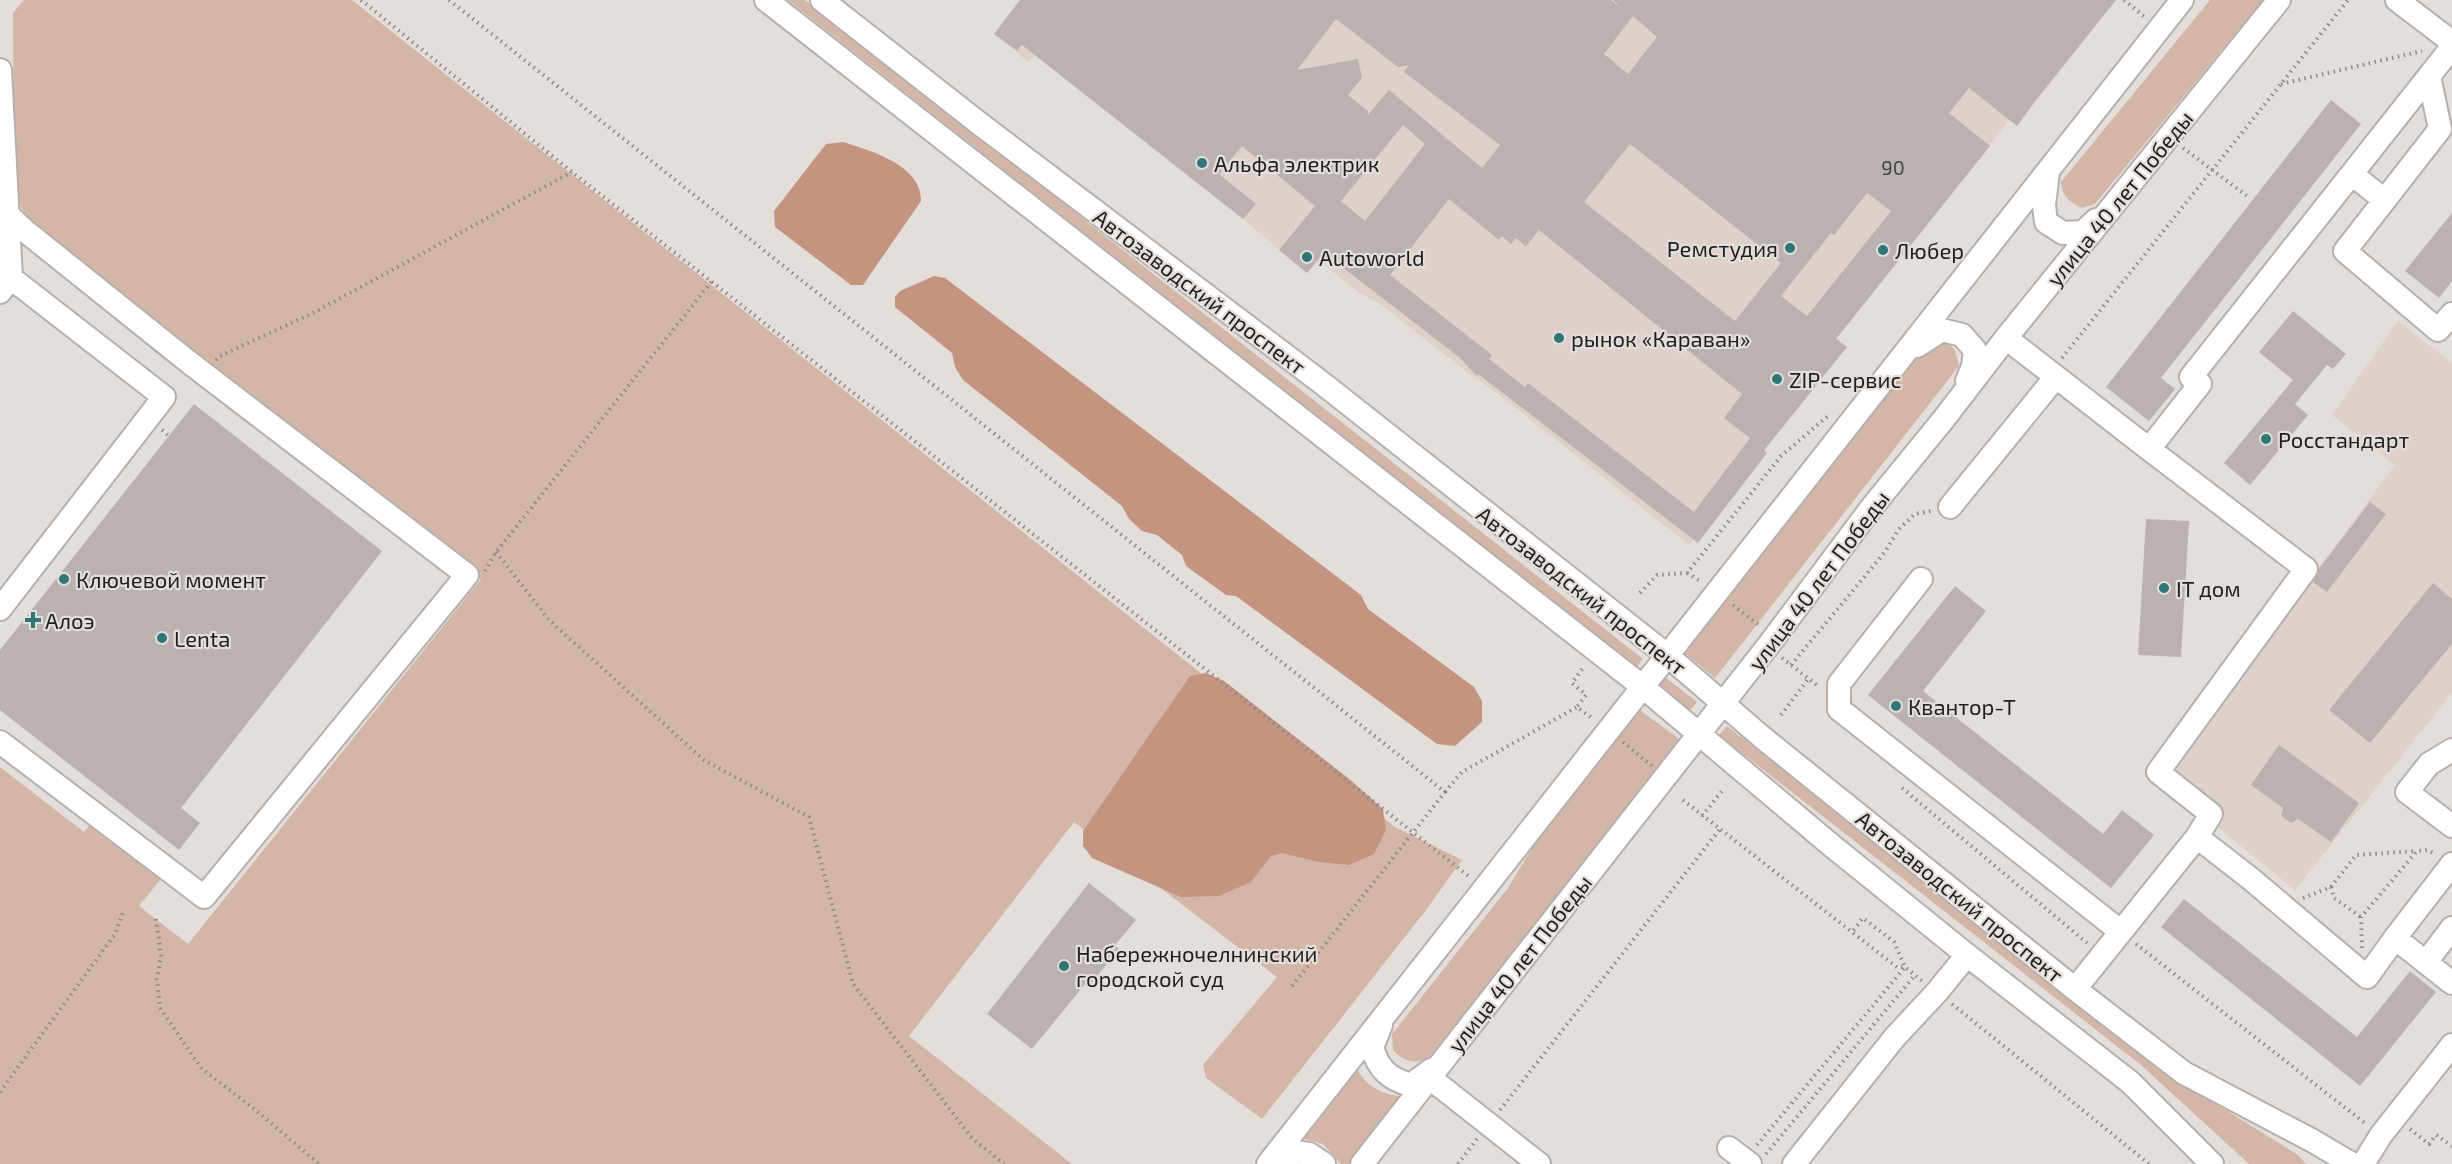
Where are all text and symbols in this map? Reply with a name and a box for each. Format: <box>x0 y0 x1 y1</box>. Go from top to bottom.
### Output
street label: улица 40 лет Победы <box>2040 105 2198 291</box>
place label: Альфа электрик <box>1214 150 1380 176</box>
house number: 90 <box>1881 155 1905 179</box>
marker: Альфа электрик <box>1195 156 1209 170</box>
street label: Автозаводский проспект <box>1089 203 1311 379</box>
place label: Ремстудия <box>1667 235 1778 262</box>
place label: Любер <box>1895 237 1964 263</box>
marker: Ремстудия <box>1783 241 1797 255</box>
marker: Любер <box>1876 243 1890 257</box>
place label: Autoworld <box>1319 244 1425 270</box>
marker: Autoworld <box>1300 250 1314 264</box>
place label: рынок «Караван» <box>1571 325 1751 351</box>
marker: рынок «Караван» <box>1552 331 1566 345</box>
place label: ZIP-сервис <box>1789 366 1901 392</box>
marker: ZIP-сервис <box>1770 372 1784 386</box>
place label: Росстандарт <box>2278 426 2410 452</box>
marker: Росстандарт <box>2259 432 2273 446</box>
street label: улица 40 лет Победы <box>1742 485 1895 675</box>
street label: Автозаводский проспект <box>1472 500 1692 680</box>
place label: Ключевой момент <box>76 566 266 592</box>
marker: Ключевой момент <box>57 572 71 586</box>
place label: IT дом <box>2176 575 2241 601</box>
marker: IT дом <box>2157 581 2171 595</box>
place label: Алоэ <box>45 607 95 633</box>
marker: Алоэ <box>26 613 40 627</box>
place label: Lenta <box>174 625 230 651</box>
marker: Lenta <box>155 631 169 645</box>
place label: Квантор-Т <box>1908 693 2016 719</box>
marker: Квантор-Т <box>1889 699 1903 713</box>
street label: Автозаводский проспект <box>1851 805 2069 988</box>
street label: улица 40 лет Победы <box>1442 869 1597 1057</box>
place label: Набережночелнинский городской суд <box>1076 940 1318 992</box>
marker: Набережночелнинский городской суд <box>1057 959 1071 973</box>

